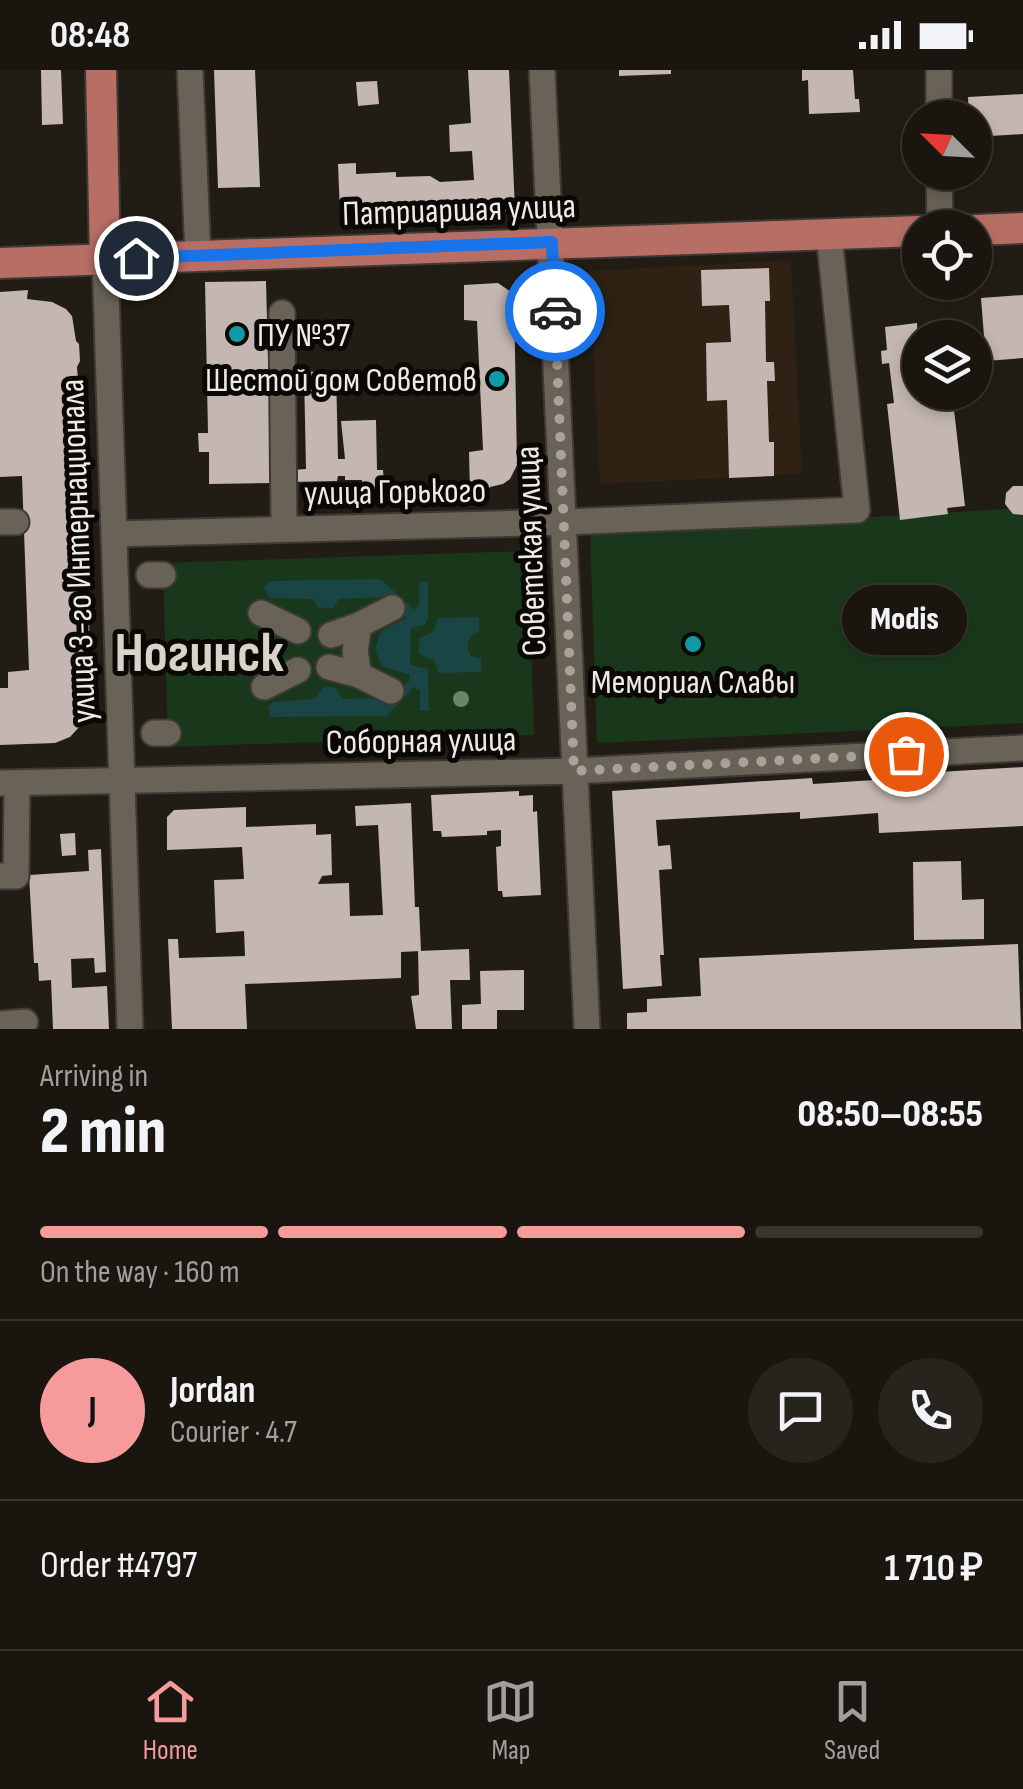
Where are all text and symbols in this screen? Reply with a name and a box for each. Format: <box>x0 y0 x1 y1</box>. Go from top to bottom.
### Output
text: 08:48 <box>50 13 130 58</box>
north arrow <box>902 100 992 190</box>
map controls <box>902 100 992 410</box>
street label: Патриаршая улица <box>341 185 577 236</box>
button: locate <box>902 210 992 300</box>
pin <box>94 216 179 301</box>
icon: home <box>109 231 164 286</box>
courier <box>505 261 605 361</box>
icon: car <box>528 284 583 339</box>
place label: ПУ №37 <box>257 314 350 357</box>
button: layers <box>902 320 992 410</box>
marker: ПУ №37 <box>226 323 248 345</box>
place label: Шестой дом Советов <box>205 359 477 402</box>
marker: Шестой дом Советов <box>486 368 508 390</box>
street label: улица 3-го Интернационала <box>51 378 106 724</box>
street label: Советская улица <box>506 445 557 657</box>
street label: улица Горького <box>304 469 486 516</box>
callout: Modis <box>844 584 968 654</box>
text: Modis <box>870 600 939 639</box>
district label: Ногинск <box>114 621 285 688</box>
marker: Мемориал Славы <box>682 633 704 655</box>
place label: Мемориал Славы <box>591 661 795 704</box>
pin <box>864 712 949 797</box>
street label: Соборная улица <box>325 718 517 765</box>
icon: bag <box>879 727 934 782</box>
text: Arriving in <box>40 1057 148 1096</box>
text: 08:50–08:55 <box>798 1092 983 1137</box>
text: 2 min <box>40 1094 166 1172</box>
text: On the way · 160 m <box>40 1253 239 1292</box>
button: chat <box>748 1358 853 1463</box>
button: phone <box>878 1358 983 1463</box>
text: Jordan <box>170 1368 255 1413</box>
text: J <box>88 1388 97 1433</box>
text: Courier · 4.7 <box>170 1413 297 1452</box>
text: Order #4797 <box>40 1543 197 1588</box>
text: 1 710 ₽ <box>885 1546 983 1591</box>
tab: Home <box>143 1674 198 1767</box>
tab: Map <box>483 1674 538 1767</box>
tab: Saved <box>824 1674 880 1767</box>

